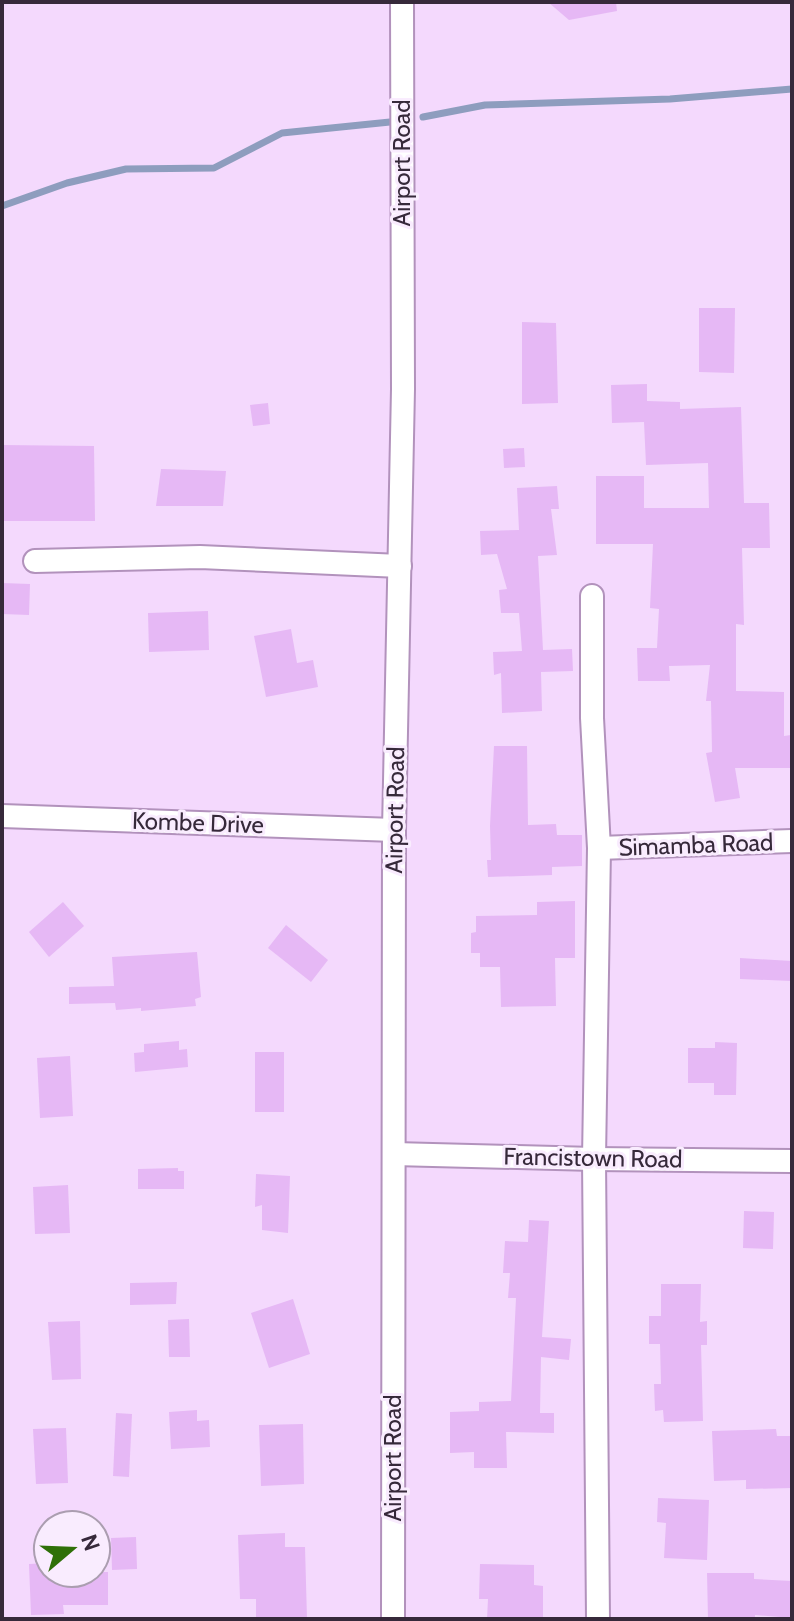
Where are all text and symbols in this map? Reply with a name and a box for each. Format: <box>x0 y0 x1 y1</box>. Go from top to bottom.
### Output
street label: Airport Road <box>387 99 416 227</box>
street label: Airport Road <box>379 746 410 874</box>
street label: Kombe Drive <box>132 806 264 839</box>
street label: Simamba Road <box>618 827 774 862</box>
street label: Francistown Road <box>503 1141 683 1174</box>
street label: Airport Road <box>378 1394 407 1522</box>
north arrow <box>32 1509 112 1589</box>
text: N <box>75 1531 106 1554</box>

